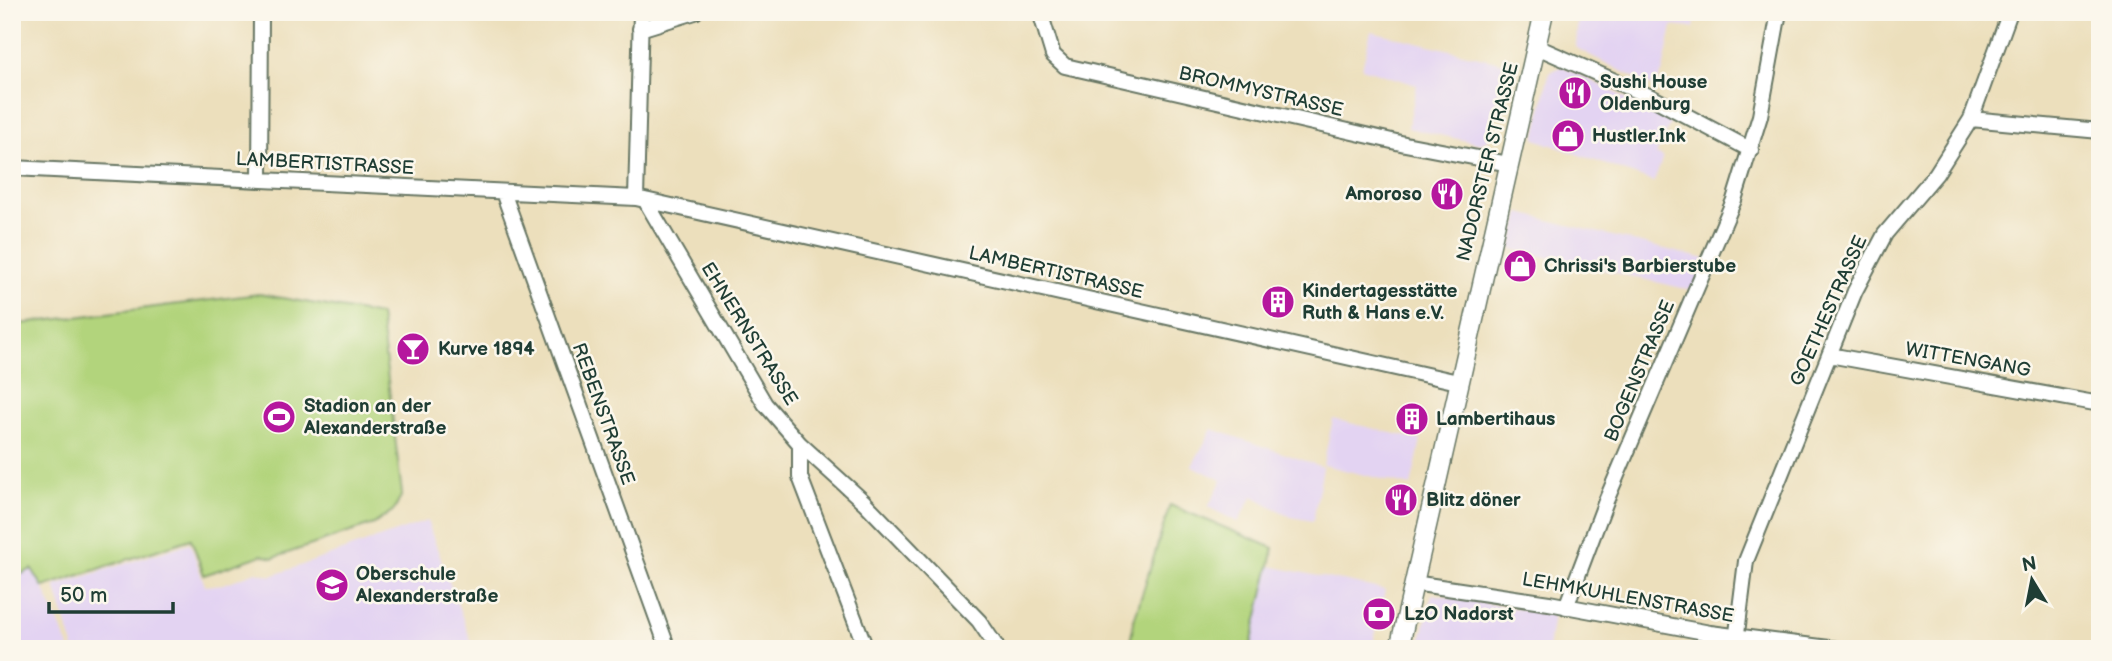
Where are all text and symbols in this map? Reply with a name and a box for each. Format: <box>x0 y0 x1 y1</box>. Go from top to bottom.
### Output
street label: NADORSTER STRASSE <box>1452 60 1524 264</box>
street label: BROMMYSTRASSE <box>1177 62 1345 122</box>
place label: Sushi House Oldenburg <box>1600 71 1708 116</box>
restaurant icon: Sushi House Oldenburg <box>1556 74 1594 112</box>
shop icon: Hustler.Ink <box>1549 117 1587 155</box>
place label: Hustler.Ink <box>1592 125 1686 148</box>
street label: LAMBERTISTRASSE <box>235 148 415 180</box>
restaurant icon: Amoroso <box>1428 175 1466 213</box>
place label: Amoroso <box>1345 183 1422 206</box>
street label: GOETHESTRASSE <box>1785 232 1873 390</box>
street label: LAMBERTISTRASSE <box>966 242 1146 304</box>
shop icon: Chrissi's Barbierstube <box>1501 247 1539 285</box>
place label: Chrissi's Barbierstube <box>1544 255 1736 278</box>
street label: EHNERNSTRASSE <box>696 258 802 410</box>
place label: Kindertagesstätte Ruth & Hans e.V. <box>1302 280 1457 325</box>
building icon: Kindertagesstätte Ruth & Hans e.V. <box>1259 283 1297 321</box>
street label: BOGENSTRASSE <box>1600 297 1680 445</box>
bar icon: Kurve 1894 <box>394 330 432 368</box>
place label: Kurve 1894 <box>438 338 535 361</box>
street label: WITTENGANG <box>1903 338 2033 382</box>
street label: REBENSTRASSE <box>567 340 639 488</box>
place label: Stadion an der Alexanderstraße <box>303 395 446 440</box>
sports icon: Stadion an der Alexanderstraße <box>260 398 298 436</box>
building icon: Lambertihaus <box>1393 400 1431 438</box>
place label: Lambertihaus <box>1436 408 1555 431</box>
restaurant icon: Blitz döner <box>1382 481 1420 519</box>
place label: Blitz döner <box>1426 489 1521 512</box>
north arrow <box>1996 546 2066 616</box>
text: N <box>2020 552 2038 577</box>
place label: Oberschule Alexanderstraße <box>355 563 498 608</box>
school or university icon: Oberschule Alexanderstraße <box>313 566 351 604</box>
street label: LEHMKUHLENSTRASSE <box>1520 568 1736 628</box>
scale bar <box>49 570 173 614</box>
text: 50 m <box>60 583 107 608</box>
bank icon: LzO Nadorst <box>1360 595 1398 633</box>
place label: LzO Nadorst <box>1404 603 1514 626</box>

